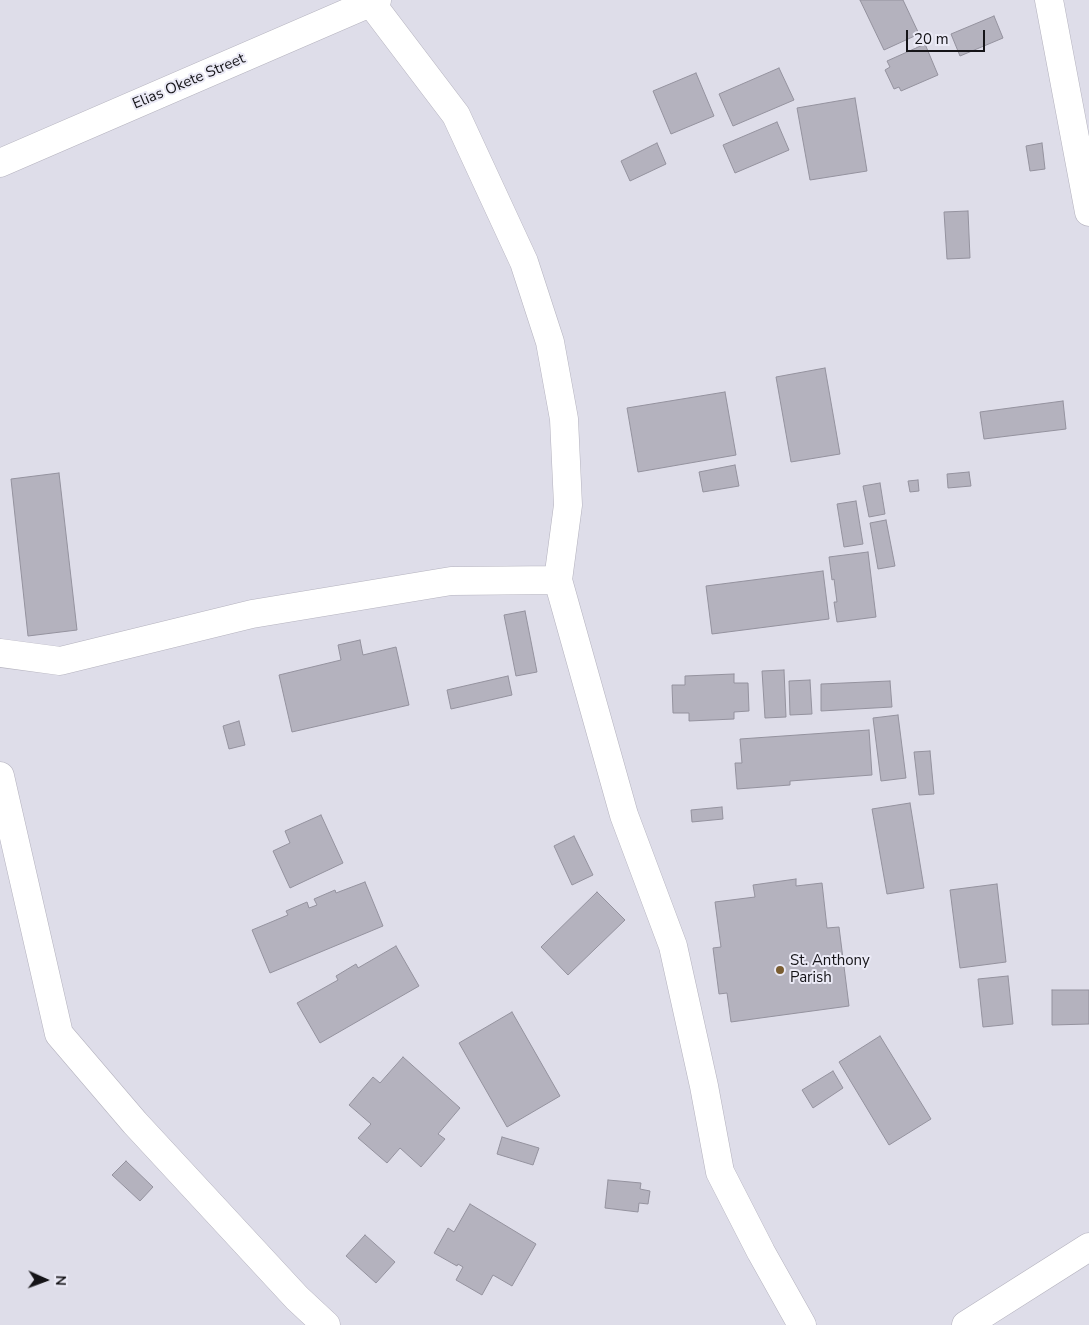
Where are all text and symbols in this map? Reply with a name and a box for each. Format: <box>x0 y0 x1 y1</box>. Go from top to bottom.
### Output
scale bar <box>909 20 988 52</box>
text: 20 m <box>914 29 949 49</box>
street label: Elias Okete Street <box>130 50 248 114</box>
place label: St. Anthony Parish <box>790 952 870 987</box>
marker: St. Anthony Parish <box>774 964 786 976</box>
north arrow <box>20 1255 70 1305</box>
text: N <box>51 1275 70 1286</box>

